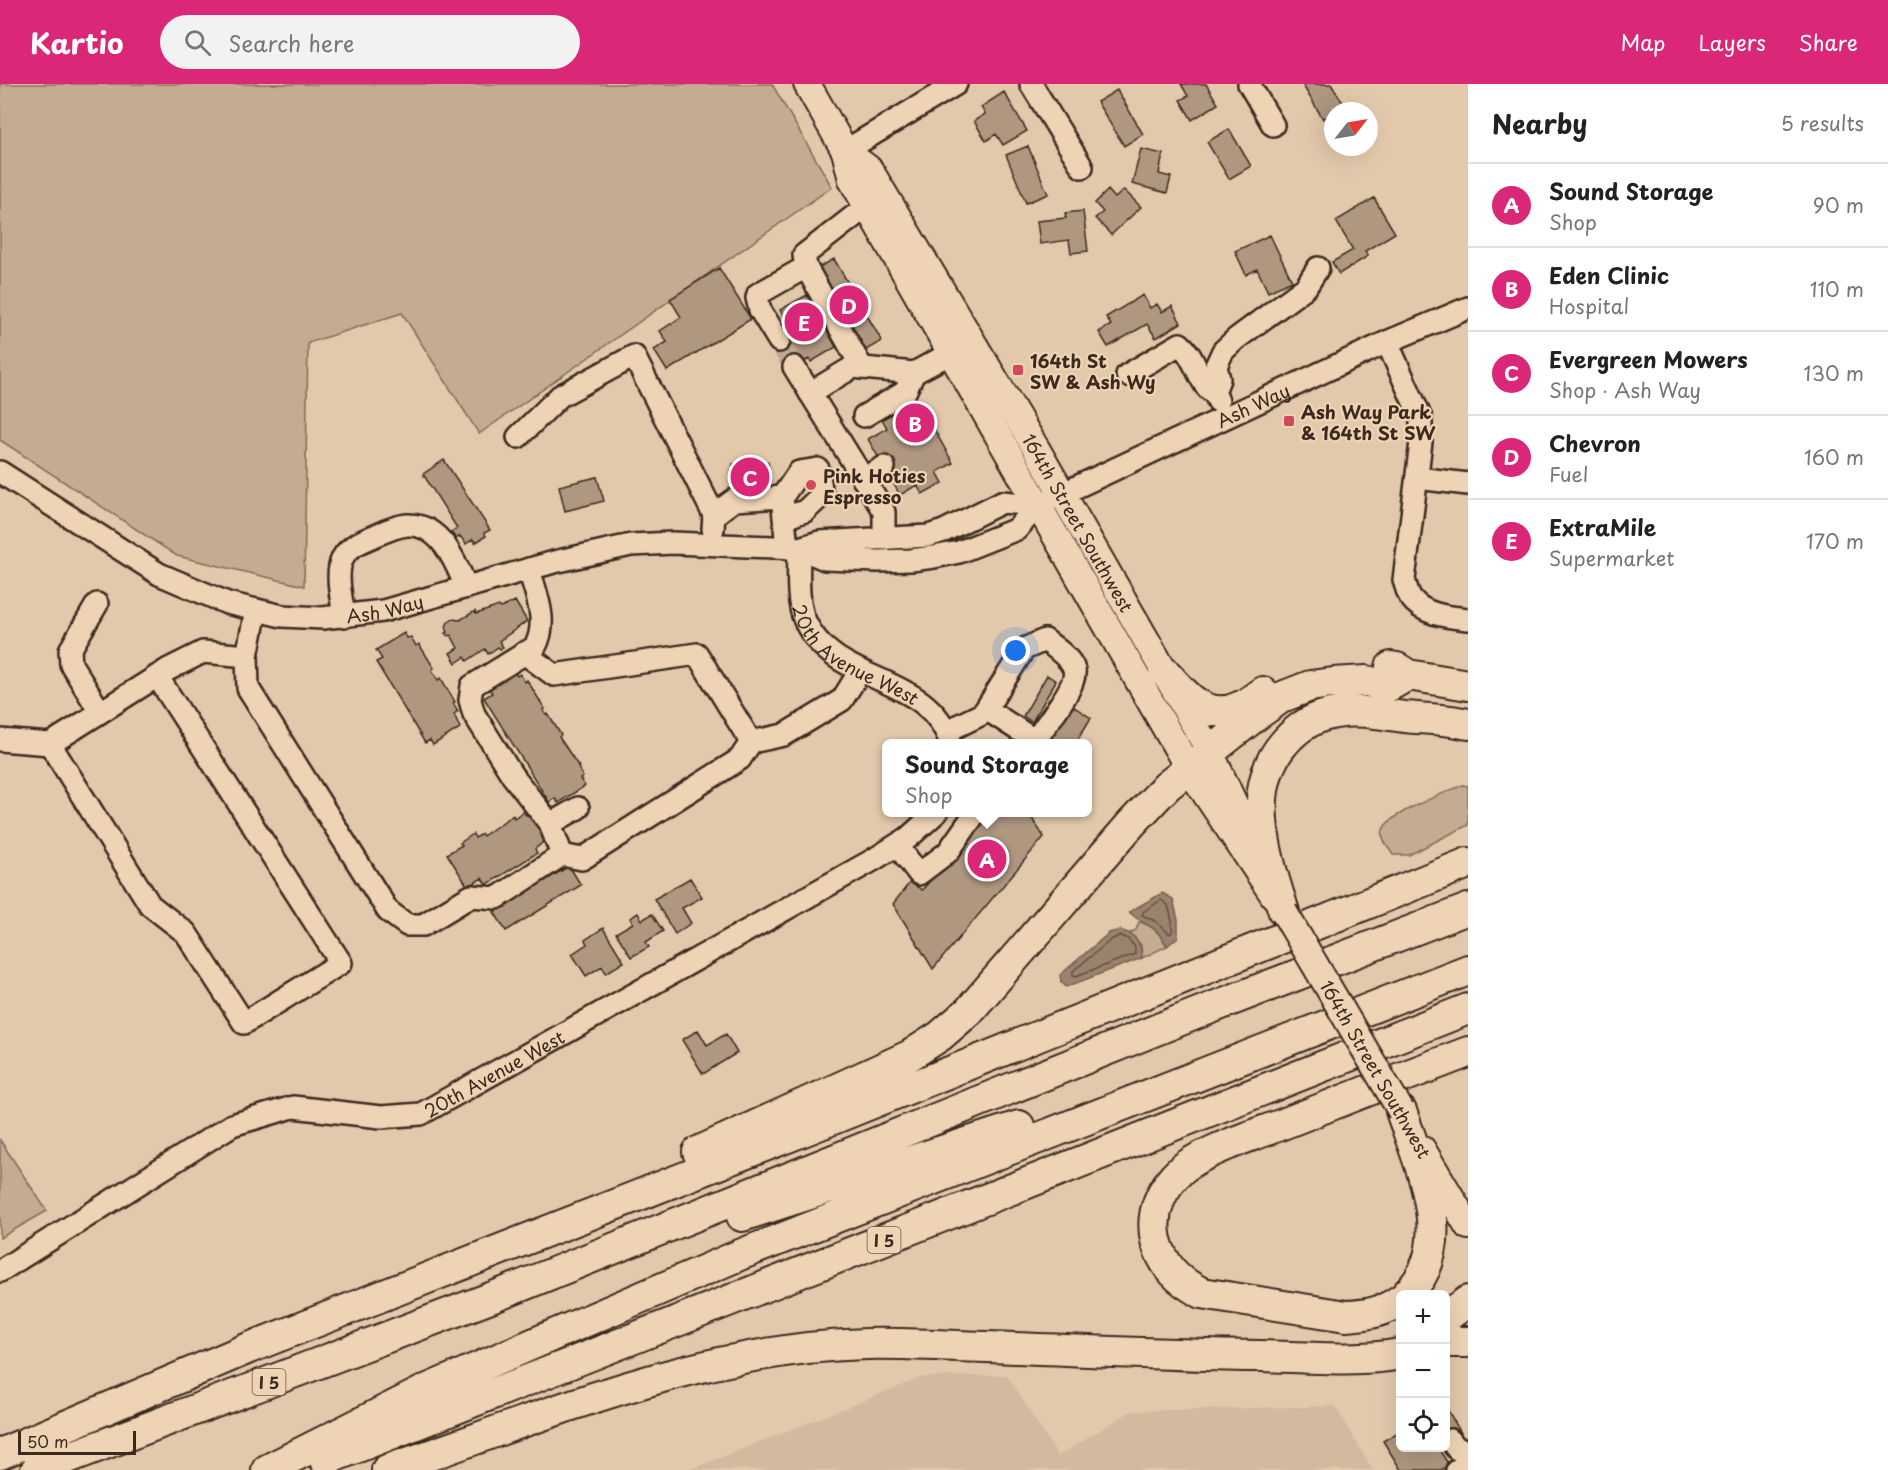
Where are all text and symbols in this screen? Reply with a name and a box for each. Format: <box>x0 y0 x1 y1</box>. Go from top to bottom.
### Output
search box <box>160 15 580 69</box>
text: Kartio <box>30 21 124 64</box>
icon: search <box>181 26 214 59</box>
text: Search here <box>229 26 354 59</box>
text: Map <box>1621 26 1665 58</box>
text: Layers <box>1698 26 1766 58</box>
text: Share <box>1799 26 1858 58</box>
north arrow <box>1324 102 1378 156</box>
text: Nearby <box>1492 104 1587 143</box>
text: 5 results <box>1781 108 1864 138</box>
text: Sound Storage <box>1549 174 1714 207</box>
text: A <box>1504 190 1519 220</box>
text: 90 m <box>1813 190 1864 220</box>
text: Shop <box>1549 207 1597 237</box>
text: Eden Clinic <box>1549 258 1669 291</box>
text: B <box>1505 274 1518 304</box>
text: 110 m <box>1810 274 1864 304</box>
pin: D <box>830 282 868 328</box>
text: Hospital <box>1549 291 1629 321</box>
pin: E <box>784 300 824 344</box>
text: Evergreen Mowers <box>1549 342 1748 375</box>
place label: 164th St SW & Ash Wy <box>1030 347 1155 395</box>
text: C <box>1504 358 1519 388</box>
text: 130 m <box>1804 358 1864 388</box>
marker: 164th St SW & Ash Wy <box>1011 363 1025 377</box>
text: Shop · Ash Way <box>1549 375 1701 405</box>
street label: Ash Way <box>1212 376 1294 433</box>
place label: Ash Way Park & 164th St SW <box>1301 398 1435 446</box>
pin: B <box>896 400 934 446</box>
marker: Ash Way Park & 164th St SW <box>1282 414 1296 428</box>
text: Chevron <box>1549 426 1641 459</box>
street label: 164th Street Southwest <box>1016 428 1141 617</box>
text: D <box>1504 442 1519 472</box>
text: 160 m <box>1804 442 1864 472</box>
pin: C <box>730 454 770 500</box>
text: Fuel <box>1549 459 1588 489</box>
place label: Pink Hoties Espresso <box>823 462 926 510</box>
marker: Pink Hoties Espresso <box>804 478 818 492</box>
text: ExtraMile <box>1549 510 1656 543</box>
text: E <box>1505 526 1518 556</box>
text: 170 m <box>1806 526 1864 556</box>
text: Supermarket <box>1549 543 1675 573</box>
street label: Ash Way <box>345 587 426 629</box>
street label: 20th Avenue West <box>787 601 925 711</box>
your location <box>1001 636 1030 665</box>
popup <box>882 739 1092 817</box>
text: Sound Storage <box>905 747 1069 780</box>
text: Shop <box>905 780 953 810</box>
pin: A <box>968 836 1006 882</box>
street label: 164th Street Southwest <box>1314 975 1438 1163</box>
street label: 20th Avenue West <box>419 1023 569 1123</box>
road number: I 5 <box>868 1227 900 1253</box>
map controls <box>1396 1290 1450 1452</box>
button: + <box>1396 1290 1450 1344</box>
button: − <box>1396 1344 1450 1398</box>
road number: I 5 <box>252 1369 286 1395</box>
button: locate <box>1396 1398 1450 1452</box>
scale bar <box>18 1428 136 1456</box>
text: 50 m <box>27 1429 68 1453</box>

